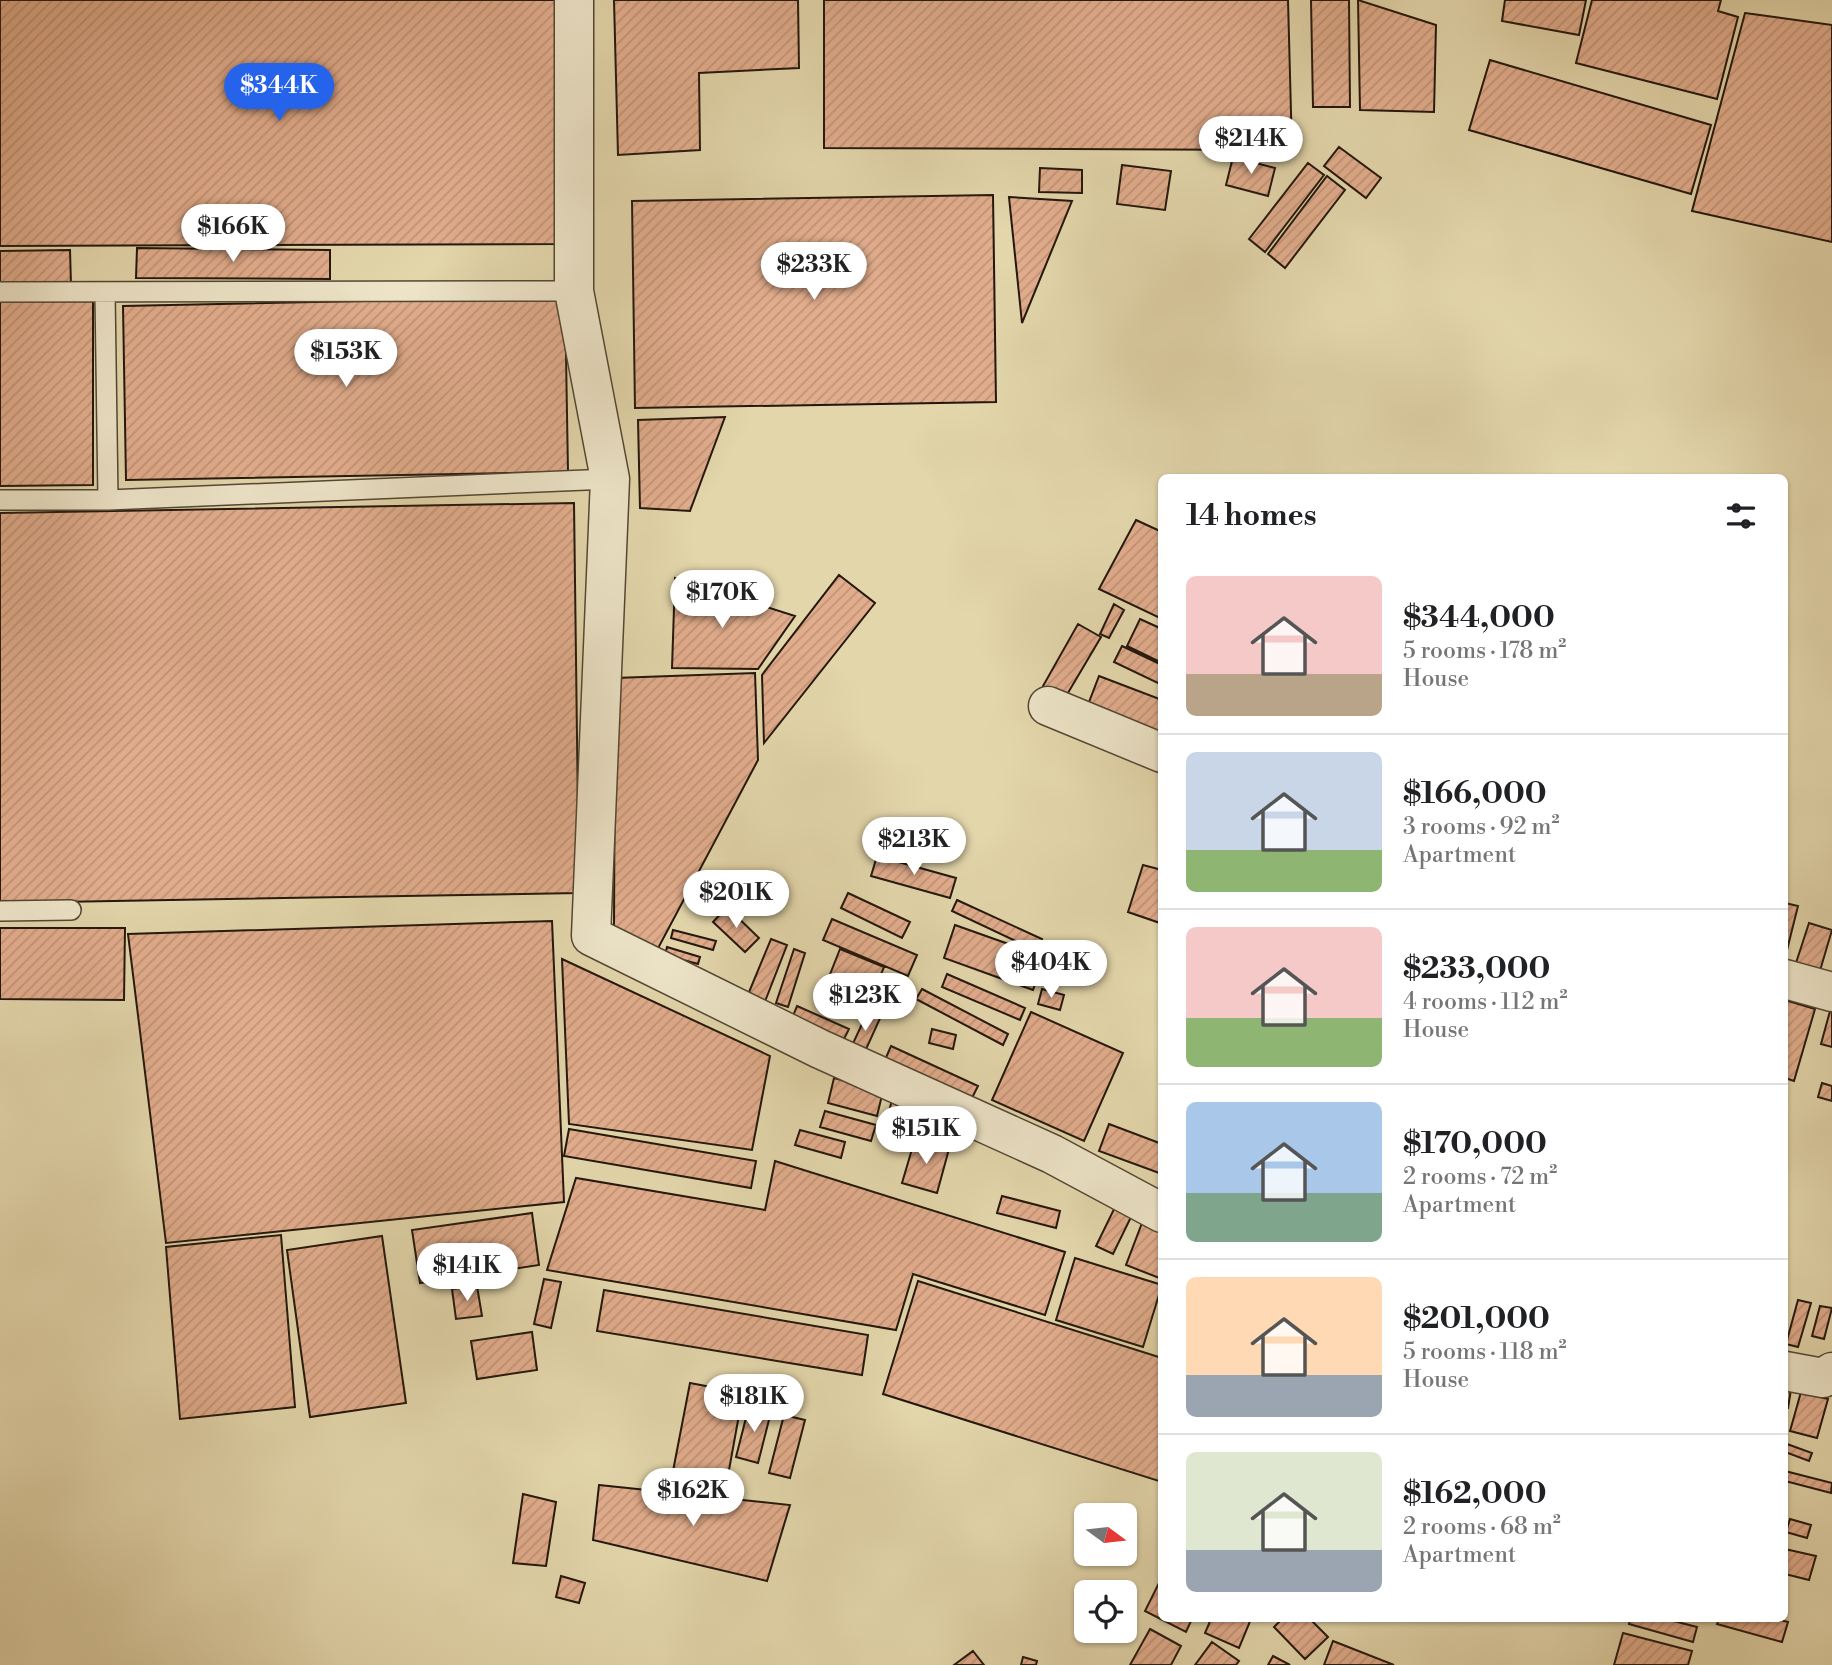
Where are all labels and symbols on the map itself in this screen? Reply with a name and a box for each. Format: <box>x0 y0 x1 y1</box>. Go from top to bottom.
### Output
pin: $344K <box>230 64 328 123</box>
pin: $214K <box>1202 116 1300 176</box>
pin: $166K <box>184 204 282 264</box>
pin: $233K <box>765 243 863 302</box>
pin: $153K <box>297 330 395 389</box>
pin: $170K <box>673 570 771 630</box>
pin: $213K <box>865 818 963 877</box>
pin: $201K <box>687 870 785 930</box>
pin: $404K <box>1002 940 1100 1000</box>
pin: $123K <box>816 974 914 1033</box>
pin: $151K <box>877 1106 975 1166</box>
pin: $141K <box>418 1244 516 1303</box>
pin: $181K <box>705 1374 803 1434</box>
pin: $162K <box>644 1468 742 1528</box>
north arrow <box>1074 1503 1138 1566</box>

